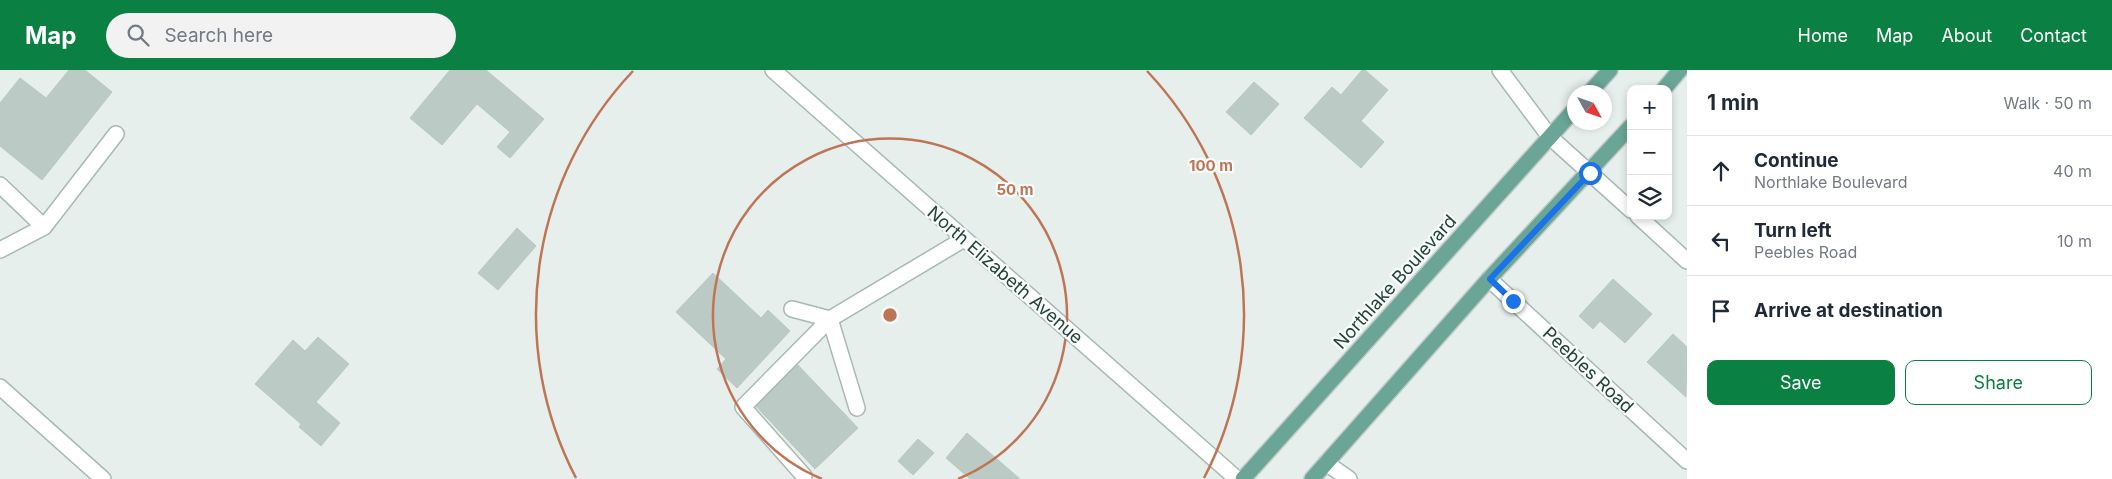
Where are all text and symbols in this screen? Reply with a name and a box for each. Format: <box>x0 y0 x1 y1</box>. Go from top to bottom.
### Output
search box <box>106 13 456 58</box>
text: Map <box>25 21 76 50</box>
icon: search <box>124 21 152 49</box>
text: Search here <box>164 24 273 47</box>
text: Home <box>1798 25 1848 46</box>
text: Map <box>1876 25 1913 46</box>
text: About <box>1941 25 1992 46</box>
text: Contact <box>2020 25 2087 46</box>
north arrow <box>1567 85 1612 130</box>
map controls <box>1627 85 1672 220</box>
button: + <box>1627 85 1672 130</box>
text: 1 min <box>1707 90 1759 115</box>
text: Walk · 50 m <box>2003 93 2092 113</box>
button: − <box>1627 130 1672 175</box>
text: Continue <box>1754 149 1839 172</box>
text: 100 m <box>1189 156 1233 175</box>
icon: ahead <box>1707 157 1735 185</box>
text: 40 m <box>2053 161 2092 181</box>
route start <box>1579 162 1602 185</box>
text: Northlake Boulevard <box>1754 172 1908 192</box>
button: layers <box>1627 175 1672 220</box>
text: 50 m <box>997 180 1033 199</box>
street label: North Elizabeth Avenue <box>923 201 1087 348</box>
street label: Northlake Boulevard <box>1329 210 1460 353</box>
text: Turn left <box>1754 219 1832 242</box>
icon: left <box>1707 227 1735 255</box>
text: 10 m <box>2057 231 2092 251</box>
text: Peebles Road <box>1754 242 1857 262</box>
route end <box>1502 290 1525 313</box>
icon: arrive <box>1707 297 1735 325</box>
text: Arrive at destination <box>1754 299 1943 322</box>
centre of rings <box>881 306 899 324</box>
street label: Peebles Road <box>1539 322 1638 417</box>
button: Save <box>1707 360 1895 405</box>
button: Share <box>1905 360 2092 405</box>

